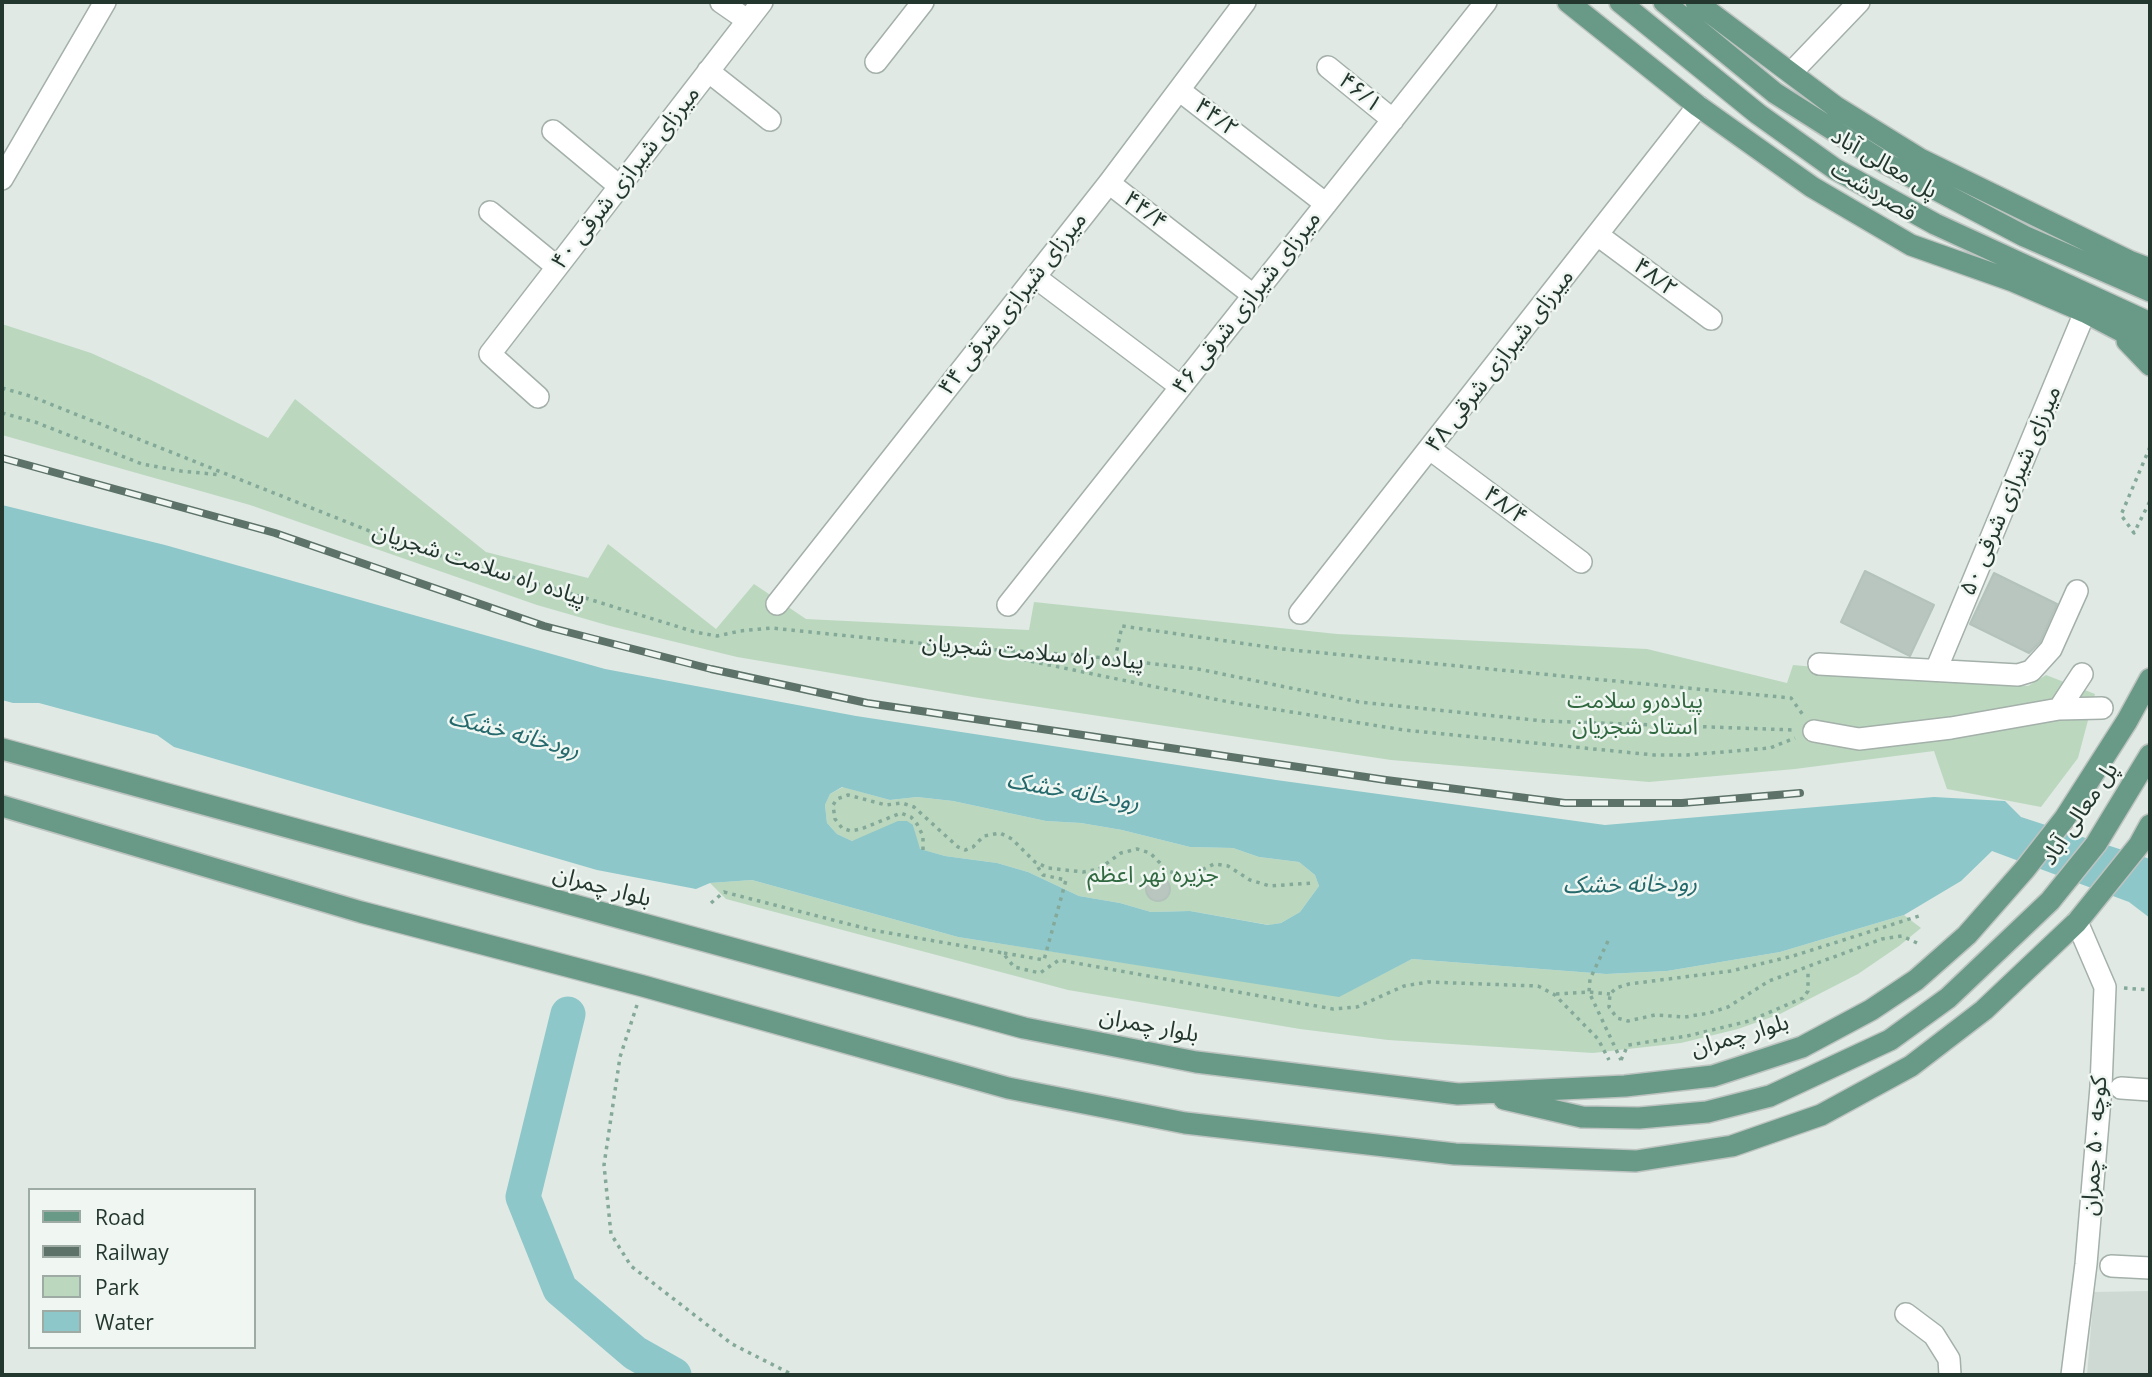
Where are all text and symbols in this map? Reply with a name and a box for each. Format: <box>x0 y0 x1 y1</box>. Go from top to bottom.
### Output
street label: ۴۶/۱ <box>1333 67 1387 119</box>
street label: ۴۰ میرزای شیرازی شرقی <box>546 81 706 275</box>
street label: ۴۴/۲ <box>1189 93 1243 143</box>
street label: پل معالی آباد <box>1826 122 1942 206</box>
street label: قصردشت <box>1825 156 1921 228</box>
street label: ۴۴/۴ <box>1118 185 1172 237</box>
street label: ۴۶ میرزای شیرازی شرقی <box>1167 206 1327 400</box>
street label: ۴۴ میرزای شیرازی شرقی <box>933 207 1093 401</box>
street label: ۴۸/۲ <box>1628 253 1682 303</box>
street label: ۴۸ میرزای شیرازی شرقی <box>1420 264 1580 458</box>
street label: ۵۰ میرزای شیرازی شرقی <box>1954 382 2068 600</box>
street label: ۴۸/۴ <box>1478 481 1532 531</box>
street label: پیاده راه سلامت شجریان <box>369 518 589 612</box>
street label: پیاده راه سلامت شجریان <box>921 630 1145 676</box>
park label: پیاده‌رو سلامت استاد شجریان <box>1567 687 1703 741</box>
water label: رودخانه خشک <box>445 703 583 765</box>
street label: پل معالی آباد <box>2035 757 2125 871</box>
water label: رودخانه خشک <box>1004 766 1142 818</box>
street label: بلوار چمران <box>550 861 654 913</box>
park label: جزیره نهر اعظم <box>1087 861 1219 889</box>
water label: رودخانه خشک <box>1563 869 1697 901</box>
street label: بلوار چمران <box>1097 1003 1201 1049</box>
street label: بلوار چمران <box>1688 1009 1792 1063</box>
street label: کوچه ۵۰ چمران <box>2076 1075 2114 1217</box>
legend <box>28 1188 256 1349</box>
text: Road <box>95 1203 145 1231</box>
text: Railway <box>95 1238 169 1266</box>
text: Park <box>95 1273 139 1301</box>
text: Water <box>95 1308 154 1336</box>

